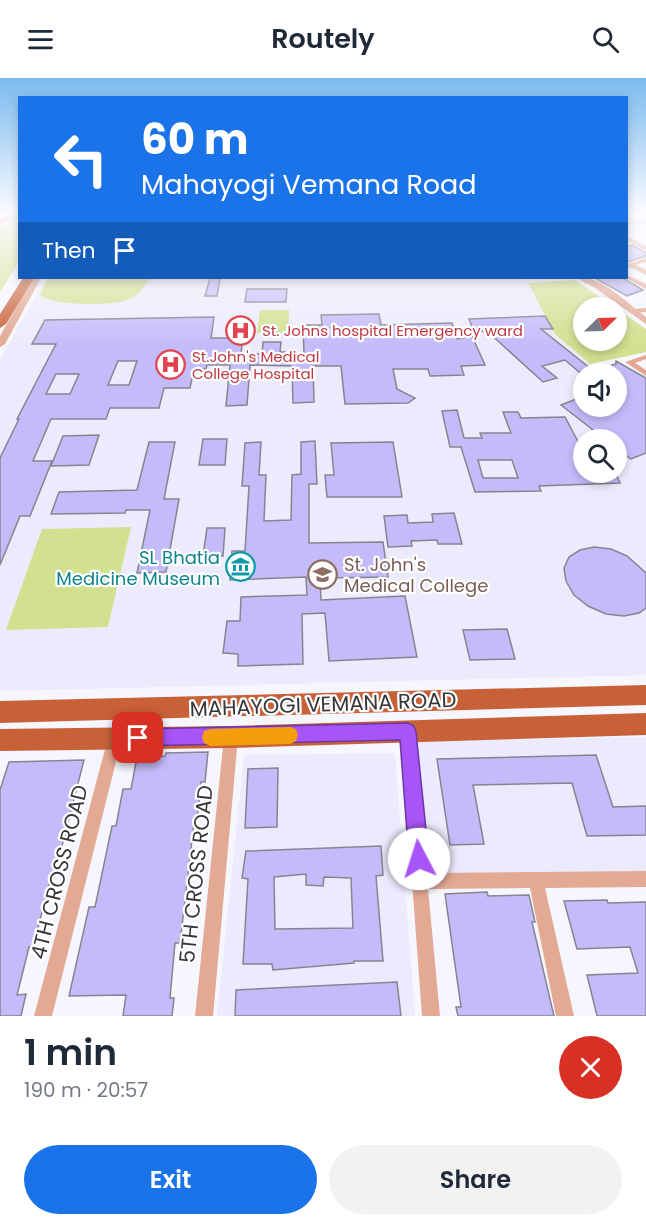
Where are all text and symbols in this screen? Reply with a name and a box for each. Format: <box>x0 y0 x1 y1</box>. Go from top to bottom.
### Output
text: Routely <box>271 20 375 57</box>
icon: menu <box>24 23 57 56</box>
icon: search <box>589 23 622 56</box>
text: 60 m <box>141 110 249 169</box>
icon: left <box>42 120 120 198</box>
text: Mahayogi Vemana Road <box>141 166 477 203</box>
icon: arrive <box>108 234 141 267</box>
text: Then <box>42 235 96 266</box>
north arrow <box>573 297 627 351</box>
map controls <box>573 297 627 483</box>
hospital icon: St. Johns hospital Emergency ward <box>225 314 257 346</box>
place label: St. Johns hospital Emergency ward <box>262 320 523 341</box>
place label: St.John's Medical College Hospital <box>192 346 319 384</box>
hospital icon: St.John's Medical College Hospital <box>155 349 187 381</box>
button: sound <box>573 363 627 417</box>
button: search <box>573 429 627 483</box>
place label: SL Bhatia Medicine Museum <box>56 545 220 591</box>
museum icon: SL Bhatia Medicine Museum <box>225 551 257 583</box>
place label: St. John's Medical College <box>344 552 488 598</box>
school or university icon: St. John's Medical College <box>307 558 339 590</box>
street label: MAHAYOGI VEMANA ROAD <box>189 685 457 723</box>
pin <box>112 712 163 763</box>
icon: arrive <box>121 721 154 754</box>
street label: 4TH CROSS ROAD <box>23 782 95 962</box>
street label: 5TH CROSS ROAD <box>172 784 220 964</box>
position arrow <box>387 827 451 891</box>
text: 1 min <box>24 1027 117 1078</box>
button: close <box>559 1036 622 1099</box>
text: 190 m · 20:57 <box>24 1076 148 1104</box>
button: Exit <box>24 1145 317 1214</box>
button: Share <box>329 1145 622 1214</box>

